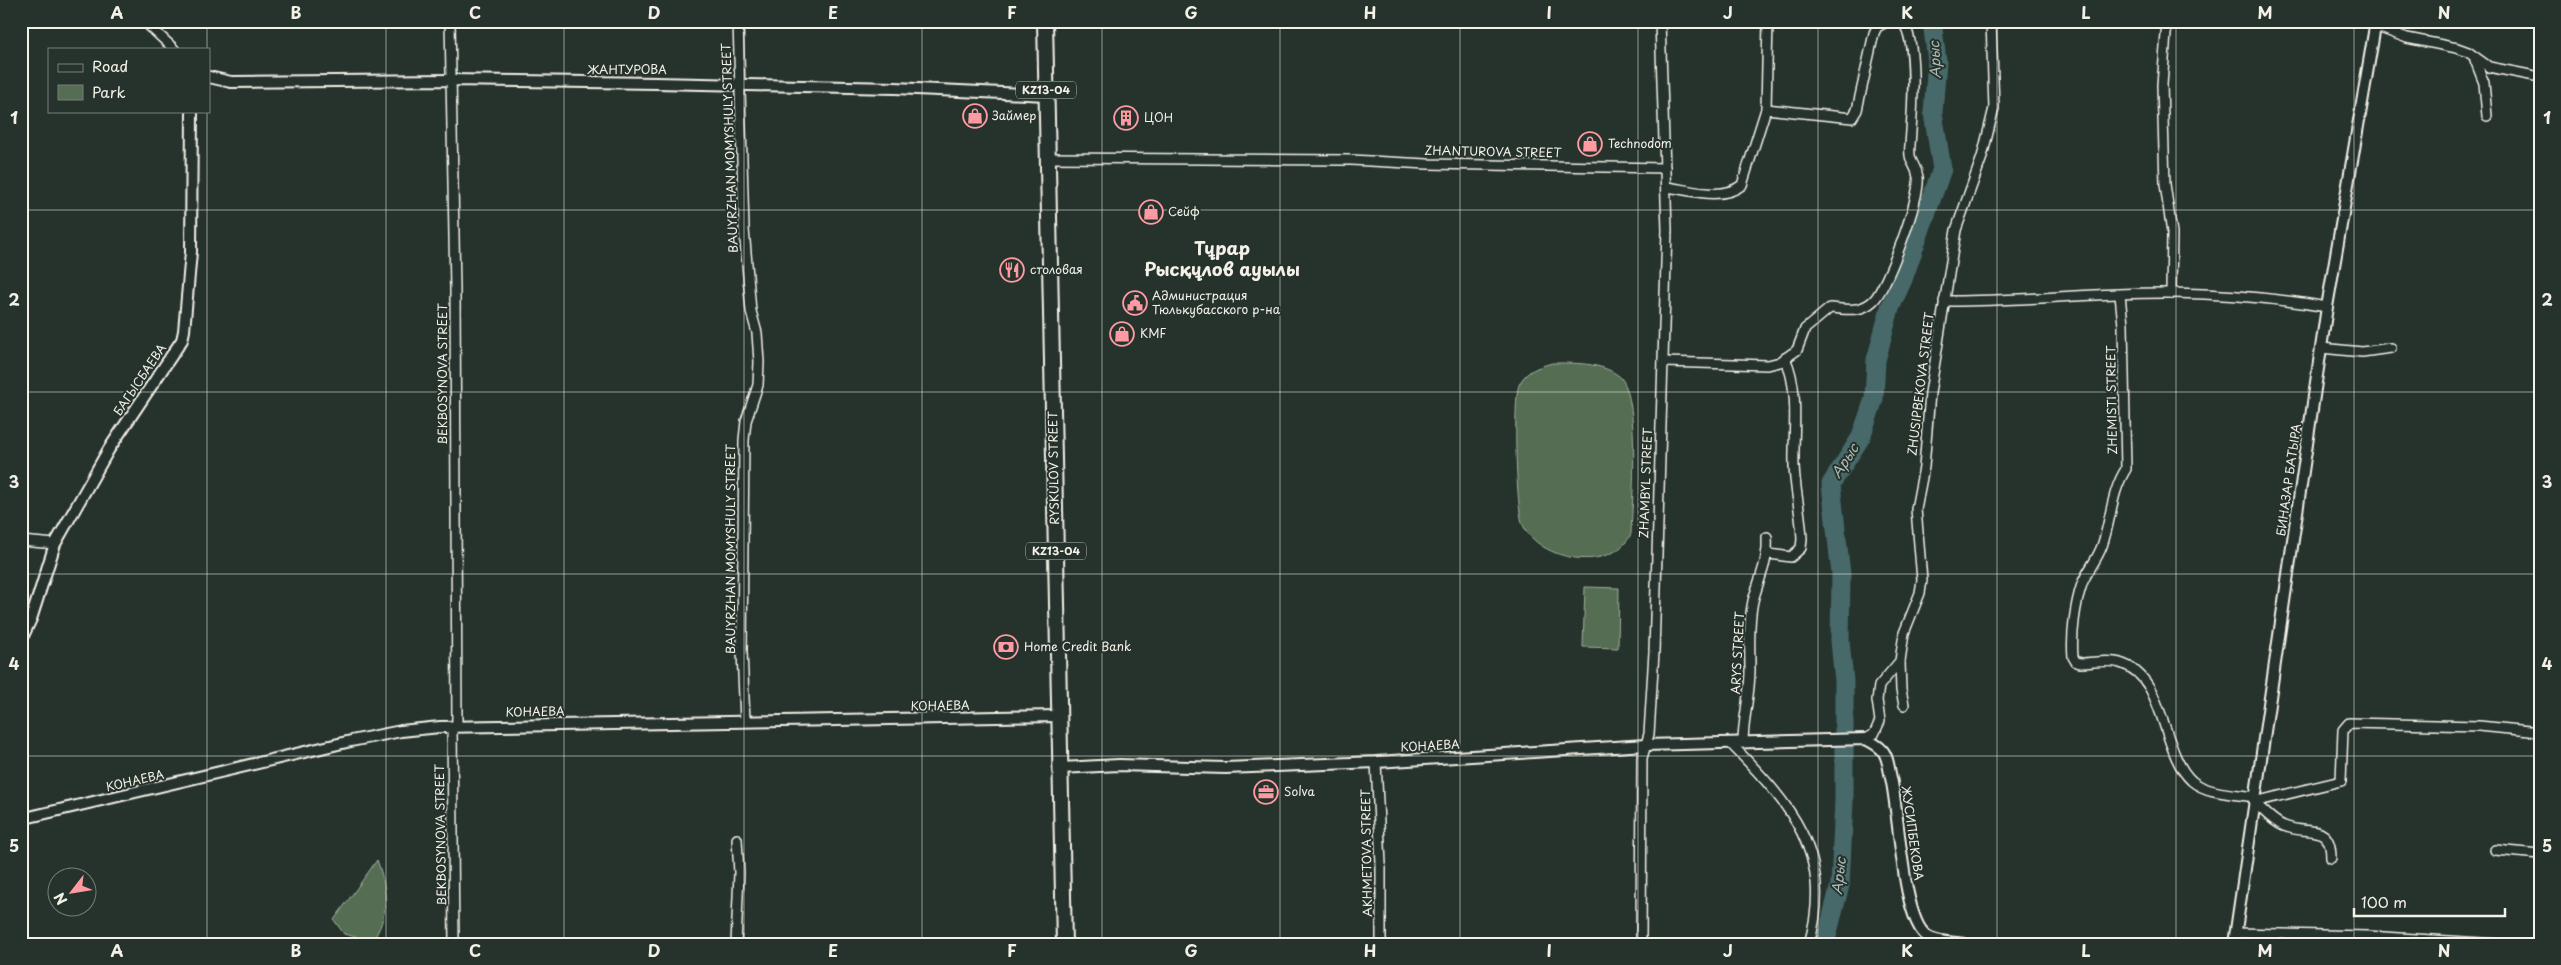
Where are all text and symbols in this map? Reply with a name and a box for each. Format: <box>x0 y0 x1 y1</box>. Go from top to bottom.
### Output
text: A <box>111 0 124 24</box>
text: B <box>291 0 302 24</box>
text: C <box>469 0 481 24</box>
text: D <box>648 0 660 24</box>
text: E <box>828 0 838 24</box>
text: F <box>1007 0 1017 24</box>
text: G <box>1184 0 1198 24</box>
text: H <box>1364 0 1376 24</box>
text: I <box>1546 0 1552 24</box>
text: J <box>1723 0 1733 24</box>
text: K <box>1901 0 1913 24</box>
text: L <box>2081 0 2091 24</box>
text: M <box>2257 0 2273 24</box>
text: N <box>2438 0 2450 24</box>
water label: Арыс <box>1923 39 1946 79</box>
street label: BAUYRZHAN MOMYSHULY STREET <box>716 42 742 253</box>
legend <box>48 48 210 112</box>
text: Road <box>92 54 128 77</box>
street label: ЖАНТУРОВА <box>587 60 667 78</box>
text: Park <box>92 80 126 103</box>
road number: KZ13-04 <box>1016 82 1076 98</box>
shop icon: Займер <box>962 103 988 129</box>
text: 1 <box>10 105 18 129</box>
building icon: ЦОН <box>1113 105 1139 131</box>
text: 1 <box>2543 105 2551 129</box>
place label: Займер <box>992 106 1036 124</box>
place label: ЦОН <box>1144 108 1173 126</box>
shop icon: Technodom <box>1577 131 1603 157</box>
place label: Technodom <box>1608 134 1672 152</box>
street label: ZHANTUROVA STREET <box>1424 141 1563 161</box>
shop icon: Сейф <box>1138 199 1164 225</box>
place label: Сейф <box>1168 202 1200 220</box>
district label: Тұрар Рысқұлов ауылы <box>1144 234 1300 282</box>
restaurant icon: столовая <box>999 257 1025 283</box>
place label: столовая <box>1030 260 1083 278</box>
place label: Администрация Тюлькубасского р-на <box>1152 286 1281 318</box>
text: 2 <box>8 287 20 311</box>
text: 2 <box>2541 287 2553 311</box>
public building icon: Администрация Тюлькубасского р-на <box>1122 290 1148 316</box>
street label: BEKBOSYNOVA STREET <box>433 302 451 445</box>
street label: ZHUSIPBEKOVA STREET <box>1902 310 1938 457</box>
shop icon: KMF <box>1109 321 1135 347</box>
place label: KMF <box>1140 324 1167 342</box>
street label: БАГЫСБАЕВА <box>108 340 170 419</box>
street label: ZHEMISTI STREET <box>2101 345 2121 455</box>
street label: RYSKULOV STREET <box>1043 410 1063 525</box>
street label: БИНАЗАР БАТЫРА <box>2271 422 2305 537</box>
street label: ZHAMBYL STREET <box>1634 426 1656 539</box>
water label: Арыс <box>1826 438 1864 482</box>
street label: BAUYRZHAN MOMYSHULY STREET <box>721 443 739 654</box>
text: 3 <box>9 469 19 493</box>
text: 3 <box>2542 469 2552 493</box>
road number: KZ13-04 <box>1026 542 1086 560</box>
street label: ARYS STREET <box>1726 610 1748 695</box>
bank icon: Home Credit Bank <box>993 634 1019 660</box>
place label: Home Credit Bank <box>1024 637 1131 655</box>
text: 4 <box>9 651 20 675</box>
text: 4 <box>2542 651 2553 675</box>
street label: КОНАЕВА <box>910 695 970 715</box>
street label: КОНАЕВА <box>505 701 565 721</box>
street label: КОНАЕВА <box>1400 734 1460 756</box>
street label: BEKBOSYNOVA STREET <box>430 763 450 906</box>
street label: КОНАЕВА <box>104 765 166 795</box>
office icon: Solva <box>1253 779 1279 805</box>
place label: Solva <box>1284 782 1316 800</box>
street label: ЖУСИПБЕКОВА <box>1897 784 1929 882</box>
street label: AKHMETOVA STREET <box>1356 788 1376 917</box>
text: 5 <box>9 833 19 857</box>
text: 5 <box>2542 833 2552 857</box>
water label: Арыс <box>1826 855 1851 896</box>
north arrow <box>48 868 98 918</box>
scale bar <box>2354 885 2505 917</box>
text: N <box>49 889 72 909</box>
text: 100 m <box>2361 890 2407 913</box>
text: A <box>111 938 124 962</box>
text: B <box>291 938 302 962</box>
text: C <box>469 938 481 962</box>
text: D <box>648 938 660 962</box>
text: E <box>828 938 838 962</box>
text: F <box>1007 938 1017 962</box>
text: G <box>1184 938 1198 962</box>
text: H <box>1364 938 1376 962</box>
text: I <box>1546 938 1552 962</box>
text: J <box>1723 938 1733 962</box>
text: K <box>1901 938 1913 962</box>
text: L <box>2081 938 2091 962</box>
text: M <box>2257 938 2273 962</box>
text: N <box>2438 938 2450 962</box>

